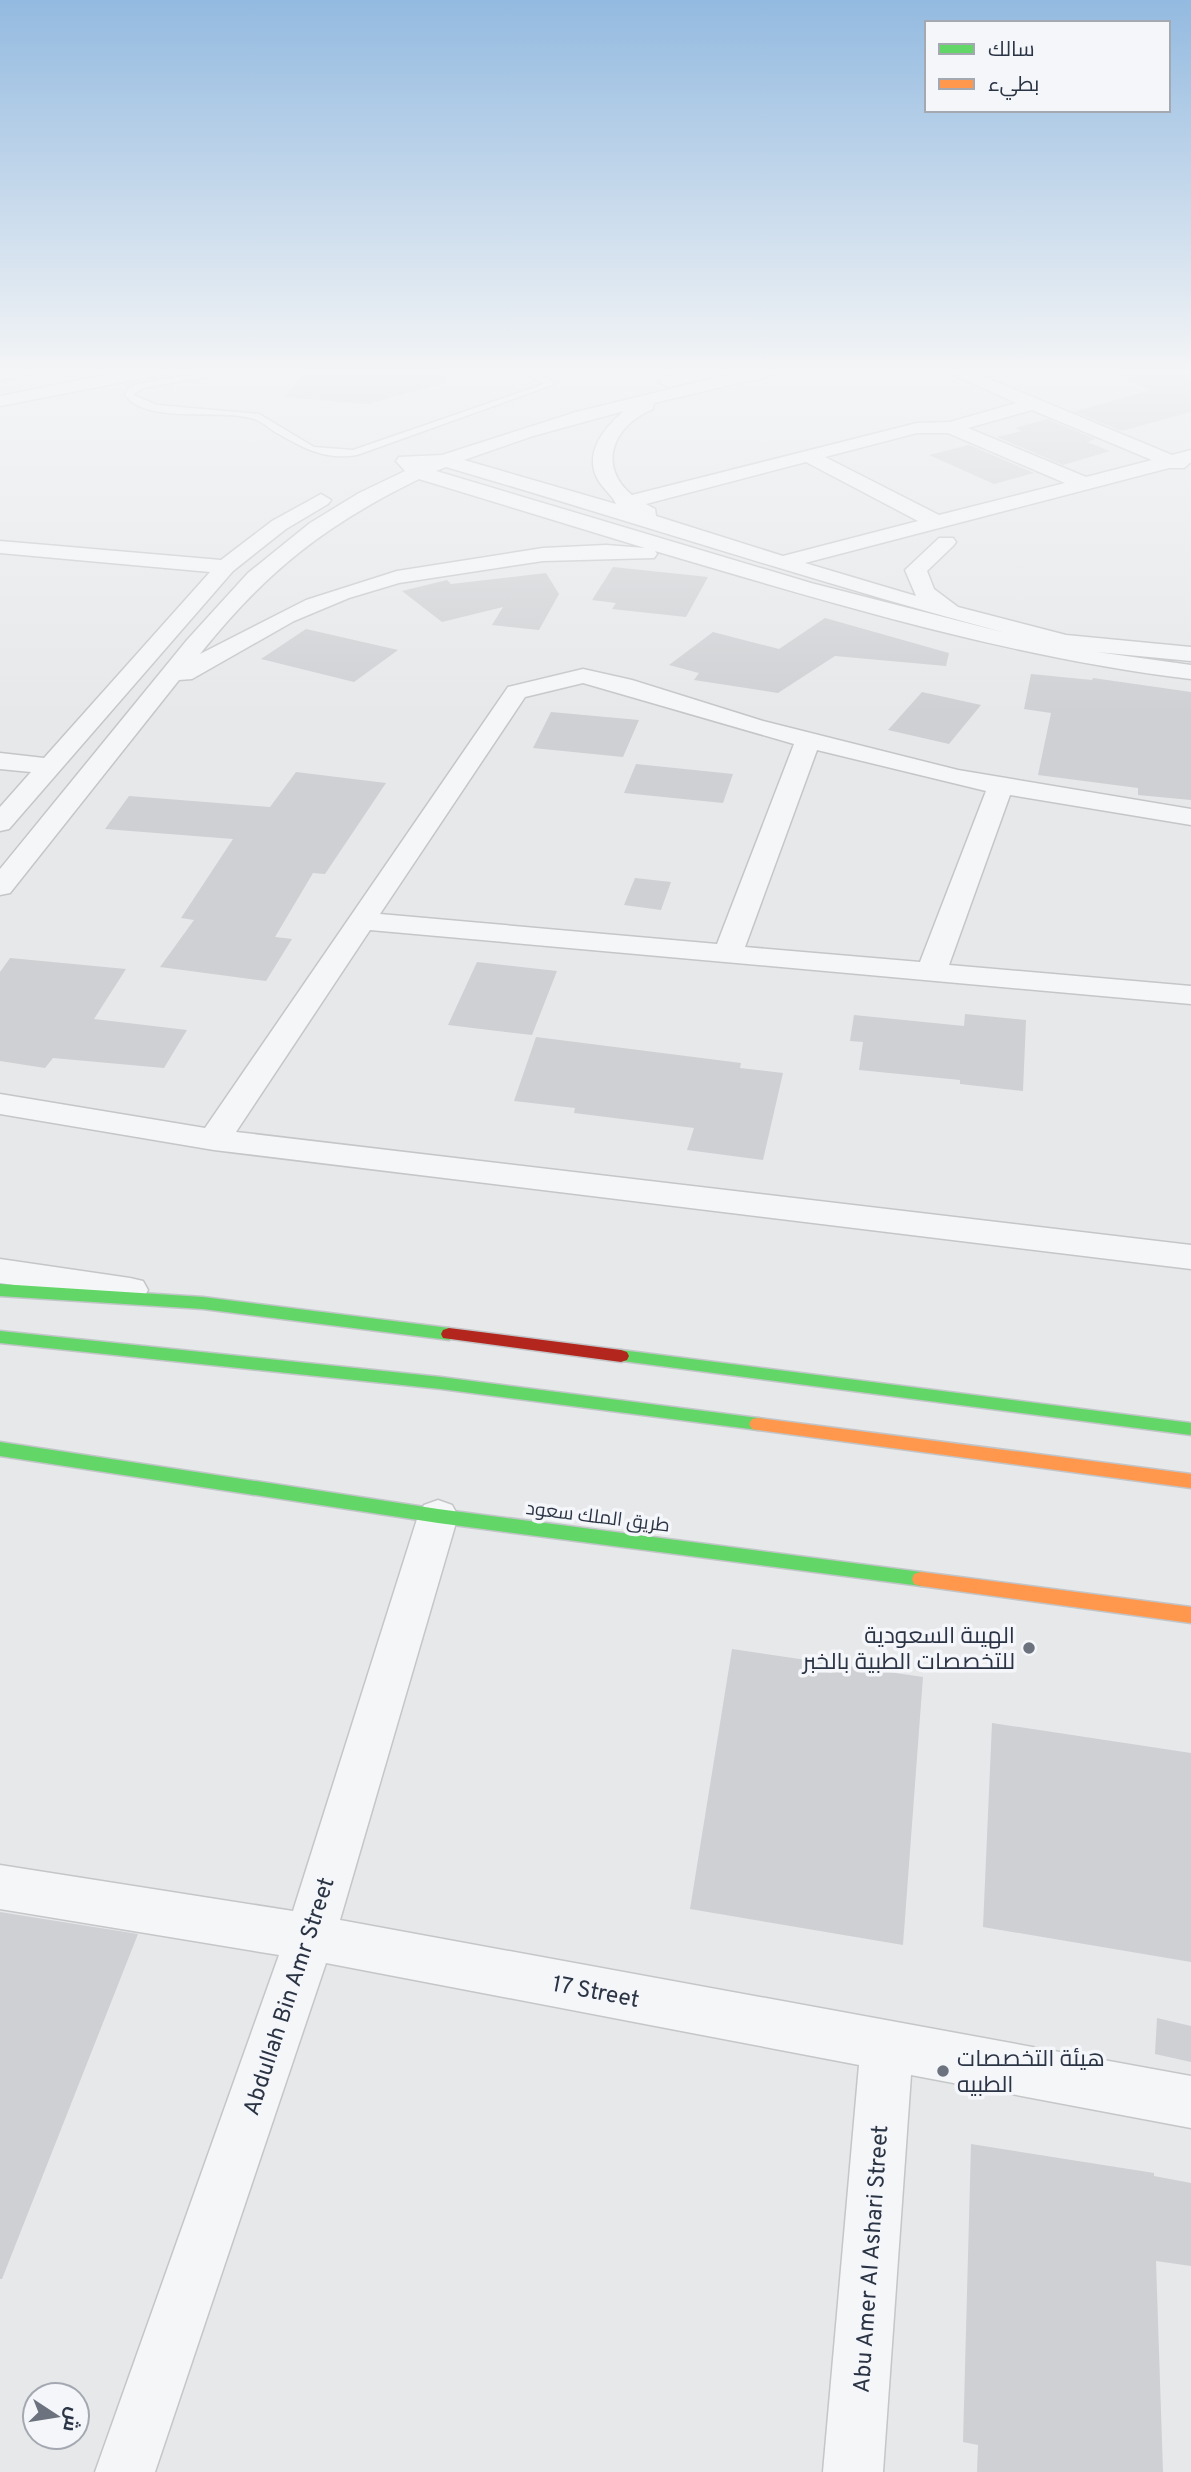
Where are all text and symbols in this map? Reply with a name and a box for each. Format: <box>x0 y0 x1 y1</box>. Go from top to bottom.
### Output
legend <box>925 21 1170 112</box>
text: سالك <box>988 37 1035 64</box>
text: بطيء <box>988 72 1039 100</box>
street label: طريق الملك سعود <box>524 1497 671 1539</box>
place label: الهيىة السعودية للتخصصات الطبية بالخبر <box>801 1623 1015 1678</box>
marker: الهيىة السعودية للتخصصات الطبية بالخبر <box>1021 1640 1037 1656</box>
street label: Abdullah Bin Amr Street <box>238 1874 343 2120</box>
street label: 17 Street <box>549 1971 642 2016</box>
place label: هيئة التخصصات الطبيه <box>957 2046 1105 2101</box>
marker: هيئة التخصصات الطبيه <box>935 2063 951 2079</box>
street label: Abu Amer Al Ashari Street <box>849 2124 896 2394</box>
north arrow <box>21 2381 91 2451</box>
text: ش <box>56 2405 85 2434</box>

